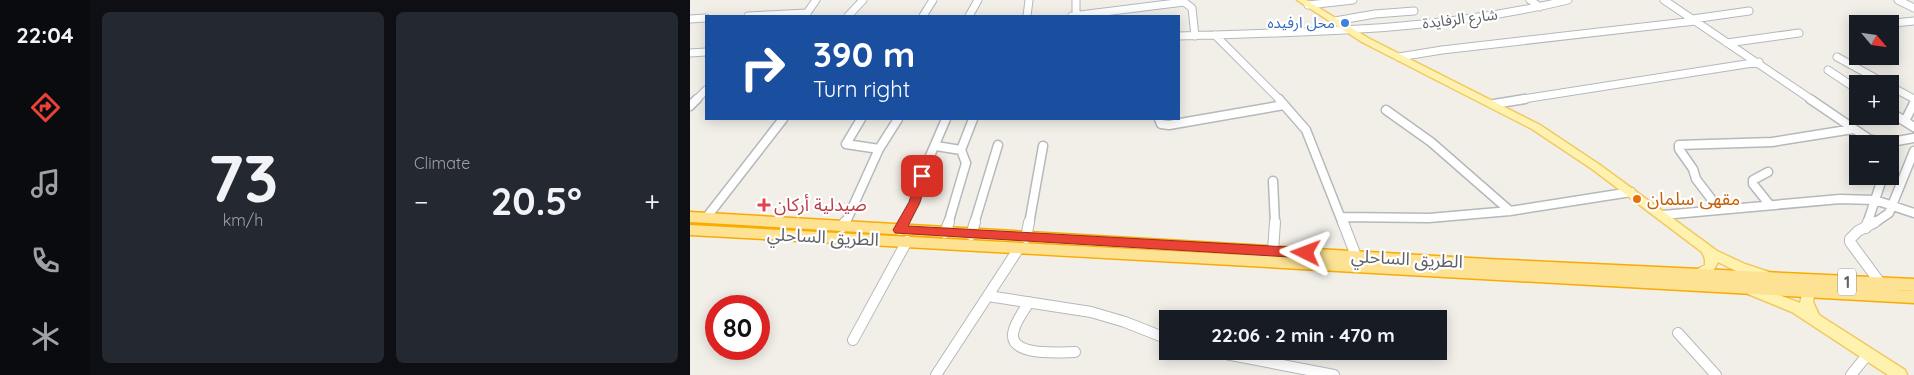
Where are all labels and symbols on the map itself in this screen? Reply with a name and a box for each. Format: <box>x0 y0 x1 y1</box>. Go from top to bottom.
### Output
street label: شارع الرفايدة <box>1421 4 1499 36</box>
place label: محل ارفيده <box>1268 13 1335 32</box>
north arrow <box>1849 15 1899 65</box>
marker: محل ارفيده <box>1339 17 1351 29</box>
pin <box>901 155 943 197</box>
place label: مقهى سلمان <box>1647 187 1740 210</box>
place label: صيدلية أركان <box>774 193 867 216</box>
marker: مقهى سلمان <box>1631 193 1643 205</box>
marker: صيدلية أركان <box>758 199 770 211</box>
street label: الطريق الساحلي <box>766 222 880 253</box>
position arrow <box>1279 226 1331 278</box>
street label: الطريق الساحلي <box>1350 244 1464 275</box>
road number: 1 <box>1838 268 1856 296</box>
speed limit sign: 80 <box>705 295 770 360</box>

